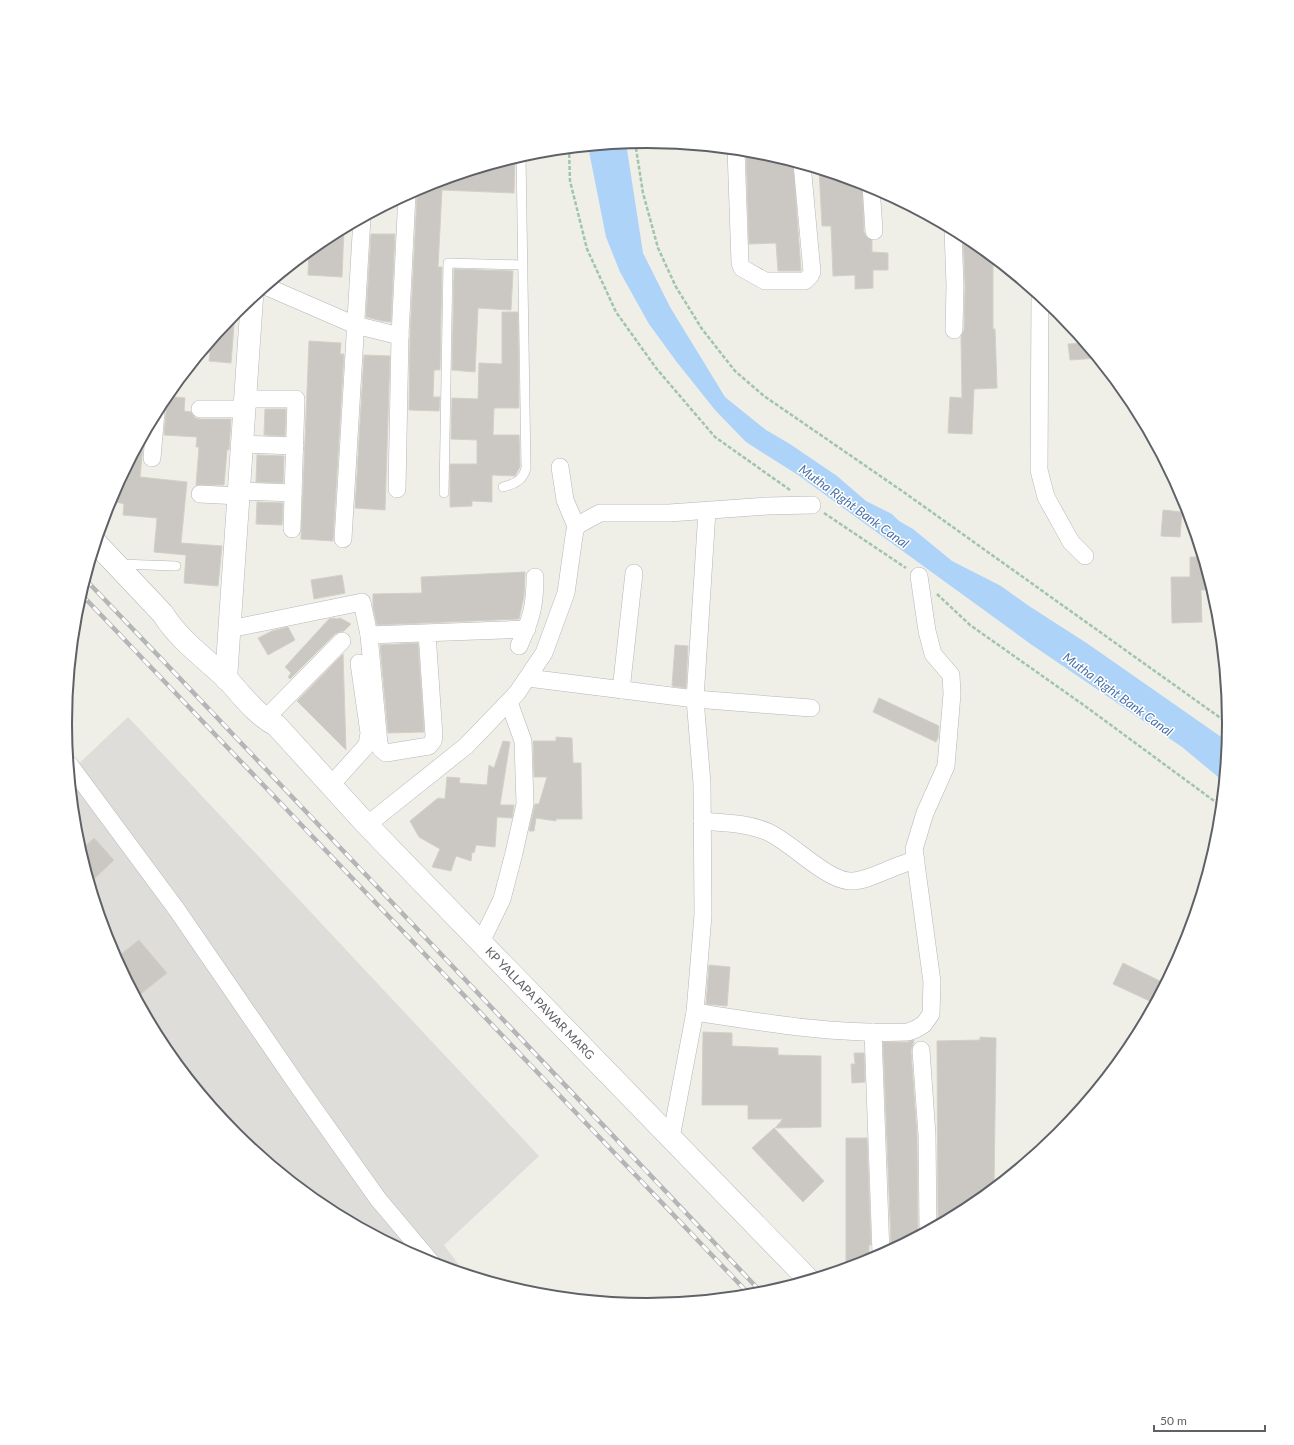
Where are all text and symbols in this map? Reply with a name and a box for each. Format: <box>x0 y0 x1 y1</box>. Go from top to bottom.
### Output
water label: Mutha Right Bank Canal <box>796 461 912 551</box>
water label: Mutha Right Bank Canal <box>1060 649 1176 739</box>
street label: KP YALLAPA PAWAR MARG <box>482 944 598 1062</box>
scale bar <box>1154 1407 1265 1433</box>
text: 50 m <box>1160 1413 1187 1428</box>

